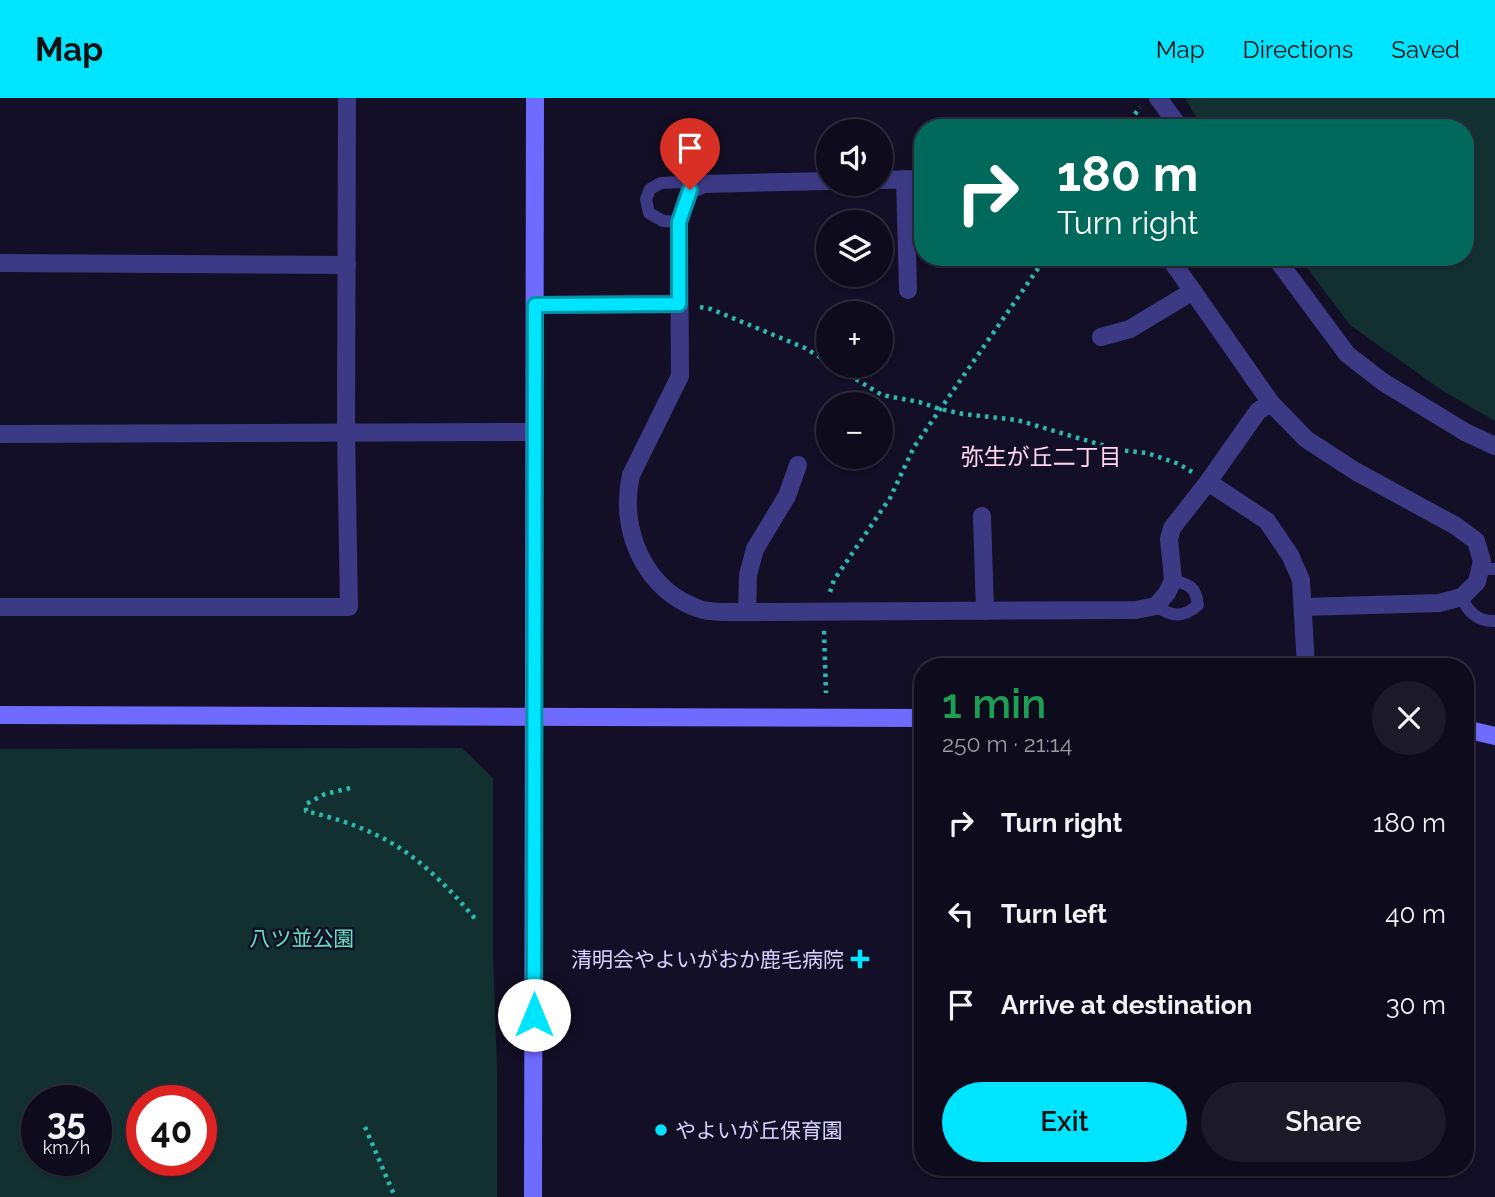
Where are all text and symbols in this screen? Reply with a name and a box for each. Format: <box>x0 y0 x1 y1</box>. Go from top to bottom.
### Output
text: Map <box>35 30 103 69</box>
text: Map <box>1156 35 1205 64</box>
text: Directions <box>1243 35 1353 64</box>
text: Saved <box>1391 35 1460 64</box>
pin <box>660 118 720 190</box>
map controls <box>816 119 893 469</box>
button: sound <box>816 119 893 196</box>
icon: arrive <box>671 129 709 167</box>
text: 180 m <box>1057 145 1198 202</box>
icon: right <box>942 147 1033 238</box>
text: Turn right <box>1057 204 1198 241</box>
button: layers <box>816 210 893 287</box>
button: + <box>816 301 893 378</box>
button: − <box>816 392 893 469</box>
district label: 弥生が丘二丁目 <box>961 443 1122 470</box>
text: 1 min <box>942 679 1046 728</box>
button: close <box>1372 681 1446 755</box>
text: 250 m · 21:14 <box>942 730 1072 757</box>
icon: right <box>942 804 980 842</box>
text: Turn right <box>1001 808 1122 838</box>
text: 180 m <box>1373 808 1446 838</box>
icon: left <box>942 895 980 933</box>
text: Turn left <box>1001 899 1107 929</box>
text: 40 m <box>1385 899 1446 929</box>
park label: 八ツ並公園 <box>250 926 355 951</box>
place label: 清明会やよいがおか鹿毛病院 <box>571 947 844 972</box>
marker: 清明会やよいがおか鹿毛病院 <box>850 949 870 969</box>
position arrow <box>497 978 571 1052</box>
icon: arrive <box>942 986 980 1024</box>
text: Arrive at destination <box>1001 990 1252 1020</box>
text: 30 m <box>1386 990 1446 1020</box>
button: Exit <box>942 1082 1187 1162</box>
button: Share <box>1201 1082 1446 1162</box>
speed limit sign: 40 <box>126 1085 217 1176</box>
text: 35 <box>47 1101 86 1142</box>
place label: やよいが丘保育園 <box>675 1118 843 1143</box>
marker: やよいが丘保育園 <box>653 1122 669 1138</box>
text: km/h <box>43 1137 90 1158</box>

